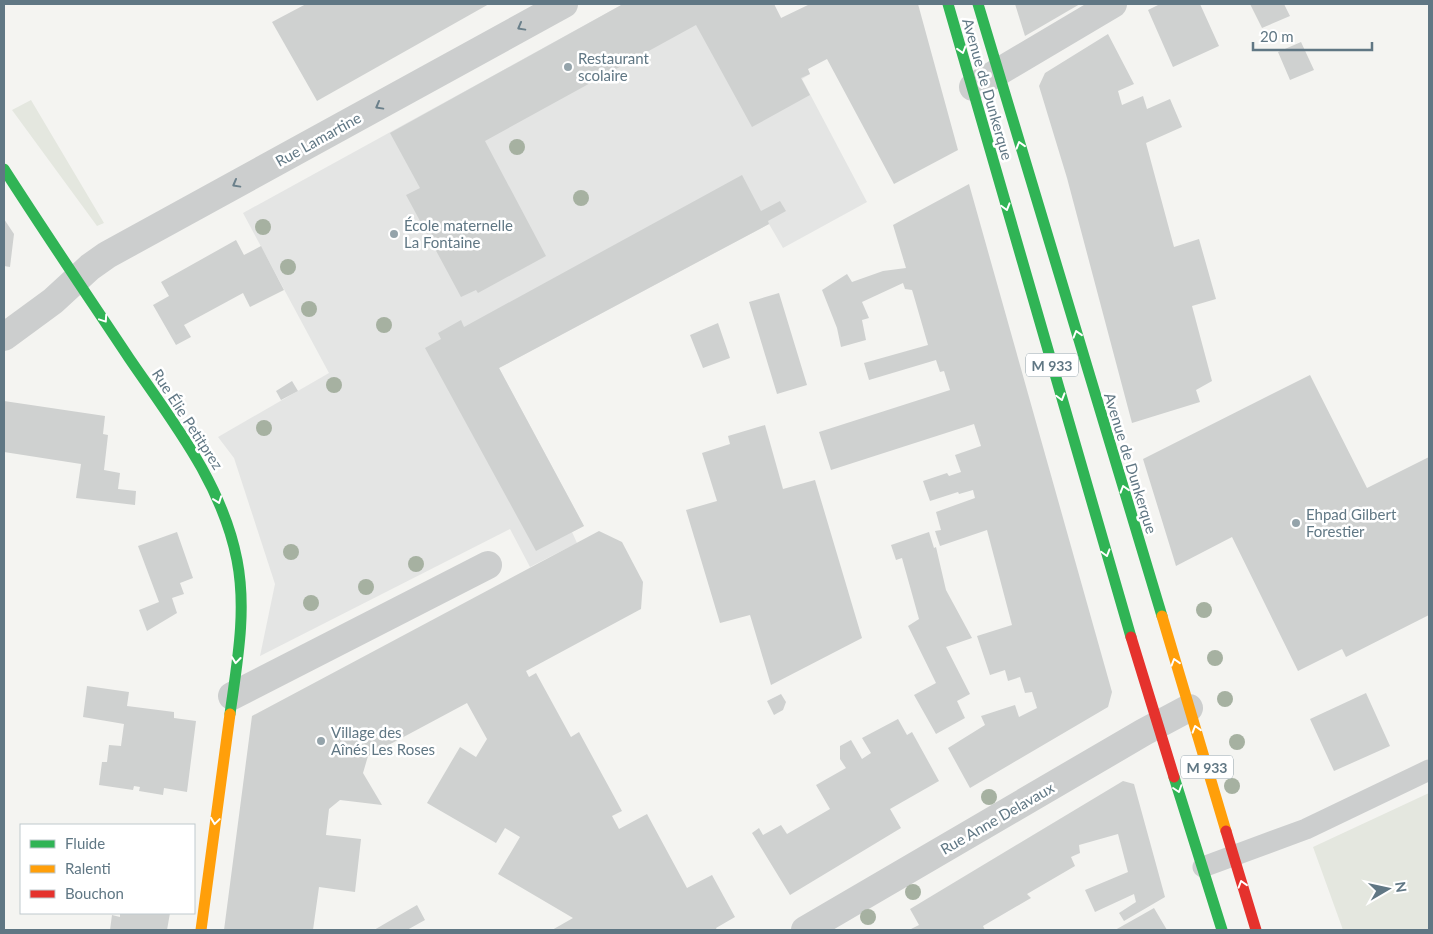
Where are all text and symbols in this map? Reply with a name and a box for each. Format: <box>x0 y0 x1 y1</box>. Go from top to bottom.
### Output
street label: Avenue de Dunkerque <box>959 16 1017 162</box>
scale bar <box>1253 20 1372 52</box>
one-way arrow <box>518 21 527 31</box>
text: 20 m <box>1260 27 1294 45</box>
one-way arrow <box>957 46 967 54</box>
place label: Restaurant scolaire <box>578 49 650 84</box>
marker: Restaurant scolaire <box>562 61 574 73</box>
one-way arrow <box>375 99 384 109</box>
street label: Rue Lamartine <box>272 108 364 170</box>
one-way arrow <box>1016 141 1026 149</box>
one-way arrow <box>233 177 242 187</box>
one-way arrow <box>1001 202 1011 210</box>
place label: École maternelle La Fontaine <box>404 216 513 251</box>
marker: École maternelle La Fontaine <box>388 228 400 240</box>
one-way arrow <box>98 313 107 323</box>
one-way arrow <box>1072 330 1082 338</box>
road number: M 933 <box>1026 354 1078 376</box>
street label: Rue Élie Petitprez <box>149 365 227 473</box>
street label: Avenue de Dunkerque <box>1101 390 1161 536</box>
one-way arrow <box>1055 392 1065 400</box>
one-way arrow <box>1119 486 1129 494</box>
one-way arrow <box>212 496 222 504</box>
place label: Ehpad Gilbert Forestier <box>1306 505 1397 540</box>
marker: Ehpad Gilbert Forestier <box>1290 517 1302 529</box>
one-way arrow <box>1100 548 1110 556</box>
one-way arrow <box>231 656 242 664</box>
one-way arrow <box>1171 658 1181 666</box>
place label: Village des Aînés Les Roses <box>331 723 435 758</box>
one-way arrow <box>1191 725 1201 734</box>
marker: Village des Aînés Les Roses <box>315 735 327 747</box>
road number: M 933 <box>1181 756 1233 779</box>
street label: Rue Anne Delavaux <box>937 778 1057 858</box>
one-way arrow <box>1172 784 1182 793</box>
one-way arrow <box>210 817 221 825</box>
legend <box>20 824 195 914</box>
text: Fluide <box>65 834 105 852</box>
text: Ralenti <box>65 859 111 877</box>
north arrow <box>1363 864 1413 914</box>
one-way arrow <box>1237 880 1247 888</box>
text: N <box>1392 880 1411 894</box>
text: Bouchon <box>65 884 124 902</box>

